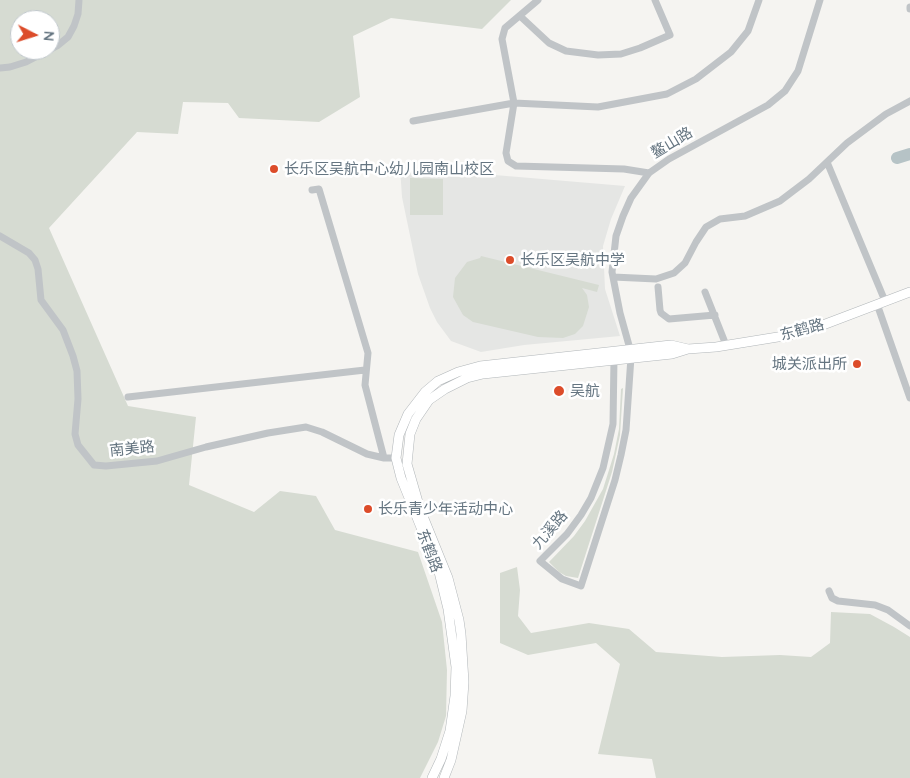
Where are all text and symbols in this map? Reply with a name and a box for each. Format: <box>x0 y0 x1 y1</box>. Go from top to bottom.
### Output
north arrow <box>10 10 60 60</box>
text: N <box>40 30 58 42</box>
street label: 鳌山路 <box>648 124 696 162</box>
place label: 长乐区吴航中心幼儿园南山校区 <box>284 160 494 178</box>
marker: 长乐区吴航中心幼儿园南山校区 <box>268 163 280 175</box>
place label: 长乐区吴航中学 <box>520 251 625 269</box>
marker: 长乐区吴航中学 <box>504 254 516 266</box>
street label: 东鹤路 <box>778 315 826 345</box>
place label: 城关派出所 <box>772 355 847 373</box>
marker: 城关派出所 <box>851 358 863 370</box>
place label: 吴航 <box>570 382 600 400</box>
marker: 吴航 <box>552 384 566 398</box>
street label: 南美路 <box>109 438 155 460</box>
place label: 长乐青少年活动中心 <box>378 500 513 518</box>
marker: 长乐青少年活动中心 <box>362 503 374 515</box>
street label: 九溪路 <box>528 507 572 553</box>
street label: 东鹤路 <box>413 527 445 575</box>

